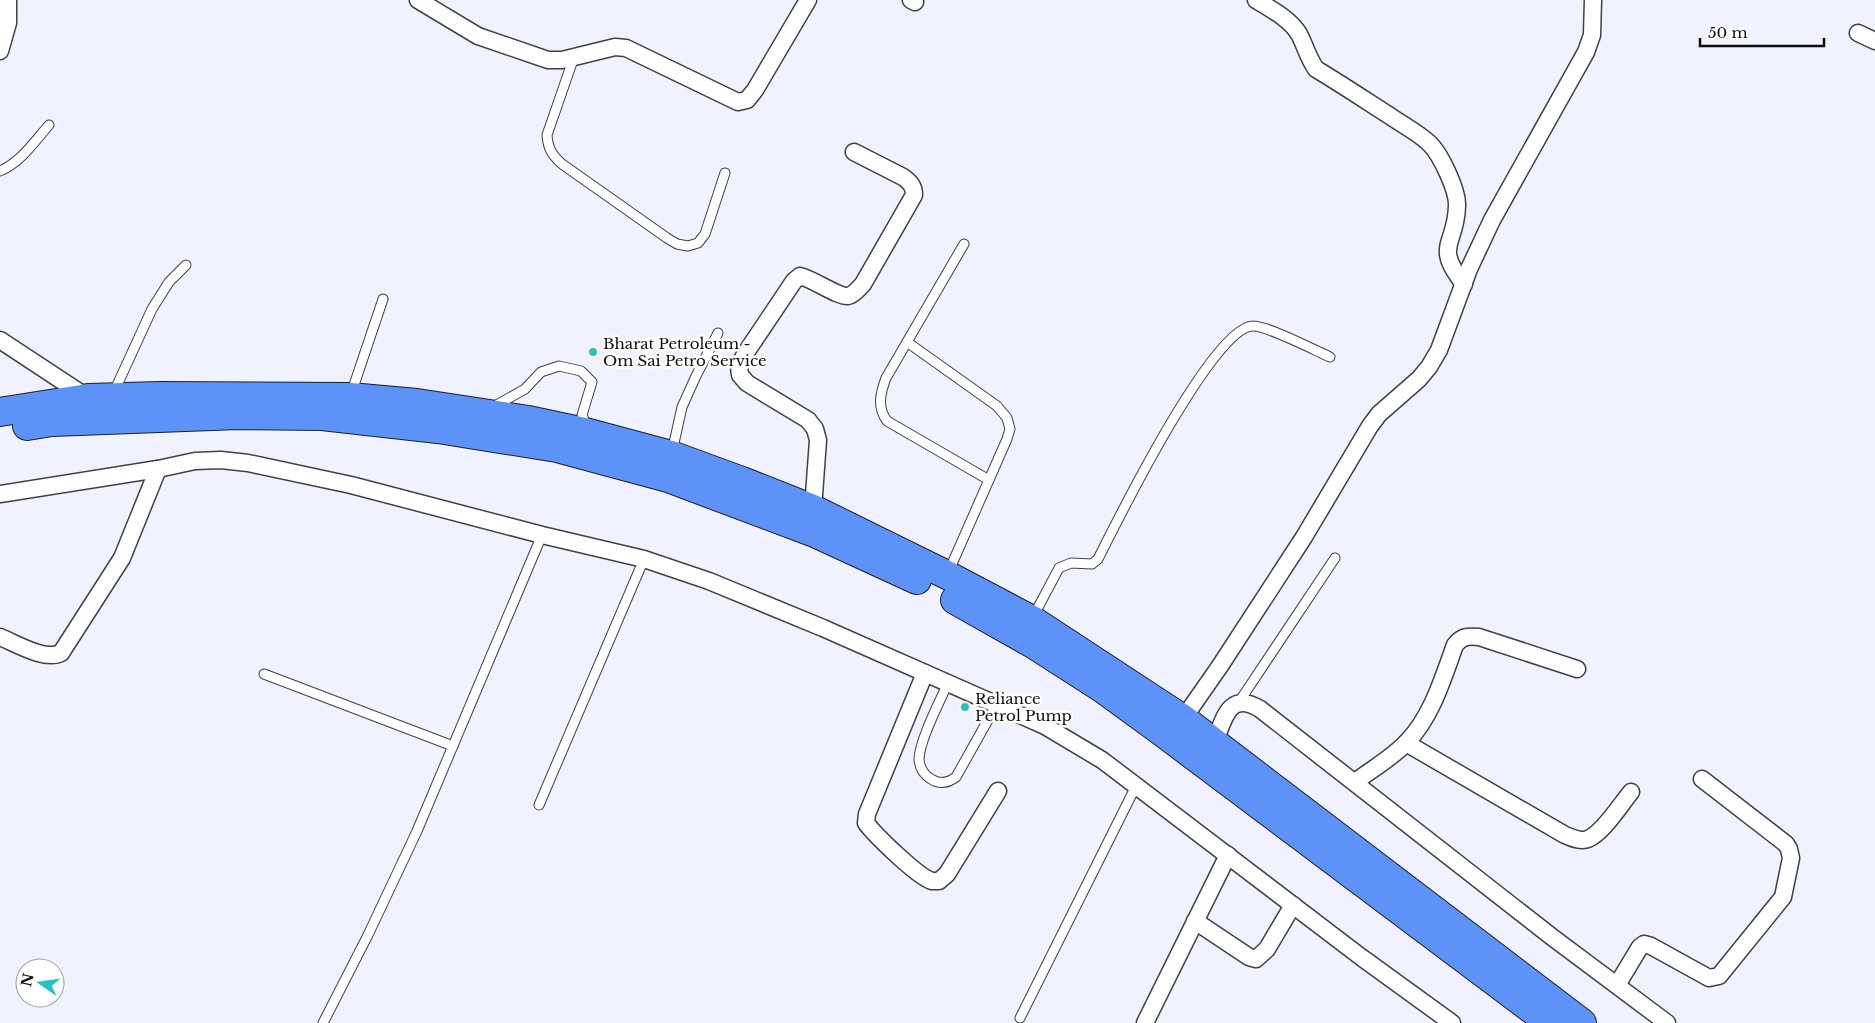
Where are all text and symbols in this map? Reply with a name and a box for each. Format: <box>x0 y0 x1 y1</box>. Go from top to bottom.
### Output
scale bar <box>1700 15 1824 47</box>
text: 50 m <box>1708 23 1748 42</box>
place label: Bharat Petroleum - Om Sai Petro Service <box>603 334 767 370</box>
marker: Bharat Petroleum - Om Sai Petro Service <box>587 346 599 358</box>
place label: Reliance Petrol Pump <box>975 689 1072 725</box>
marker: Reliance Petrol Pump <box>959 701 971 713</box>
north arrow <box>15 958 65 1008</box>
text: N <box>17 972 38 989</box>

